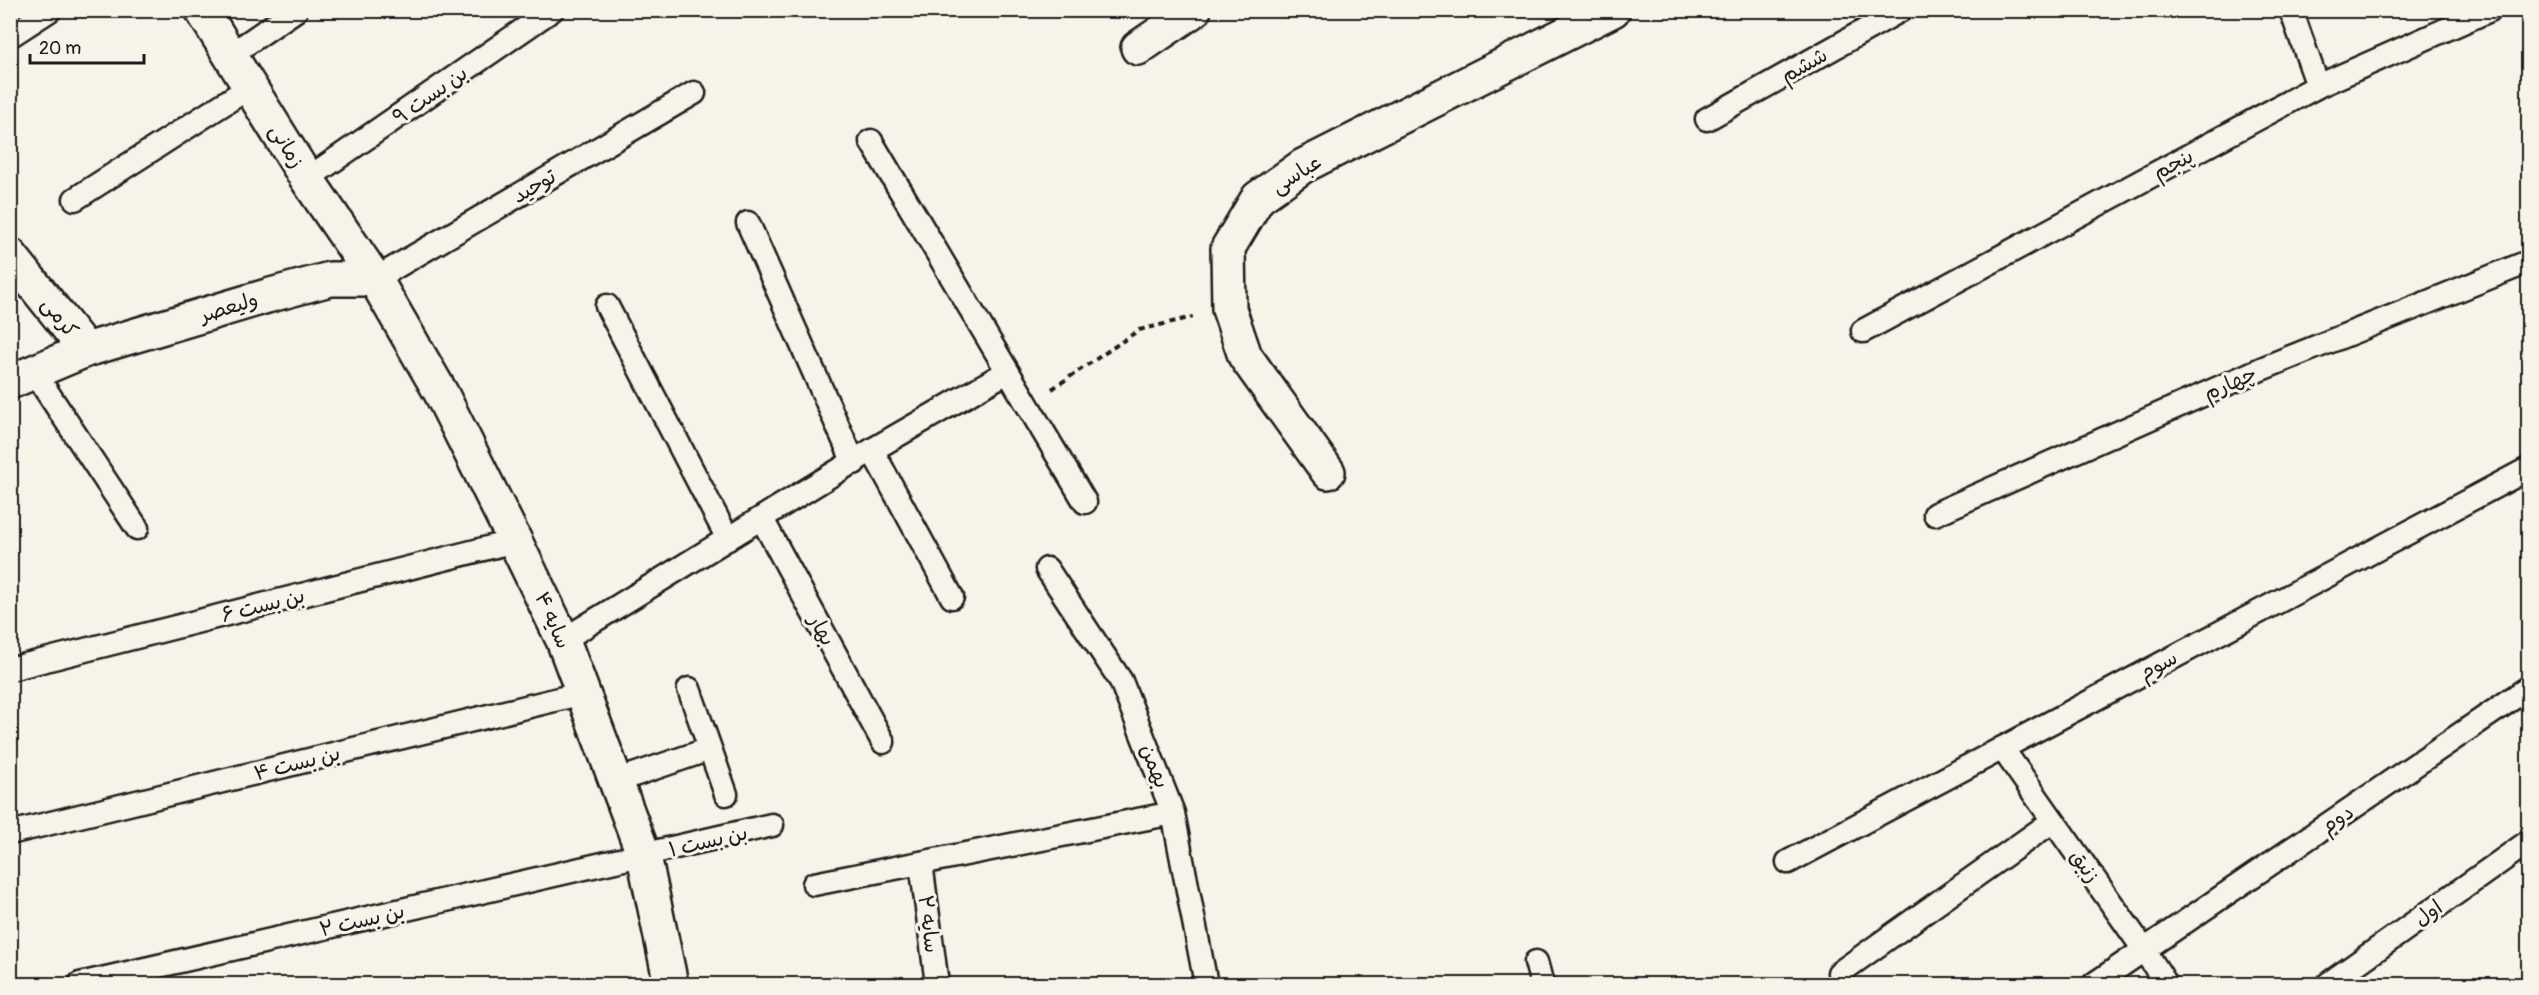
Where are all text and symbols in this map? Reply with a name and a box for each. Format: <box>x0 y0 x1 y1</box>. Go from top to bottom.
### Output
scale bar <box>30 27 144 65</box>
text: 20 m <box>39 37 81 60</box>
street label: ششم <box>1776 42 1833 91</box>
street label: بن بست ۹ <box>387 60 473 131</box>
street label: زمانی <box>263 119 310 173</box>
street label: پنجم <box>2148 143 2199 188</box>
street label: عباسی <box>1266 149 1326 200</box>
street label: توحید <box>507 163 562 210</box>
street label: ولیعصر <box>195 286 261 330</box>
street label: کرمی <box>35 291 84 343</box>
street label: چهارم <box>2199 360 2262 409</box>
street label: بن بست ۶ <box>219 582 308 629</box>
street label: سایه ۴ <box>528 588 577 653</box>
street label: بهار <box>801 608 841 651</box>
street label: سوم <box>2134 644 2183 688</box>
street label: بن بست ۴ <box>251 740 343 787</box>
street label: بهمن <box>1134 740 1175 792</box>
street label: دوم <box>2316 799 2360 842</box>
street label: بن بست ۱ <box>666 819 750 864</box>
street label: زنبق <box>2064 844 2106 888</box>
street label: سایه ۲ <box>912 894 945 954</box>
street label: اول <box>2409 894 2448 933</box>
street label: بن بست ۲ <box>317 898 407 943</box>

